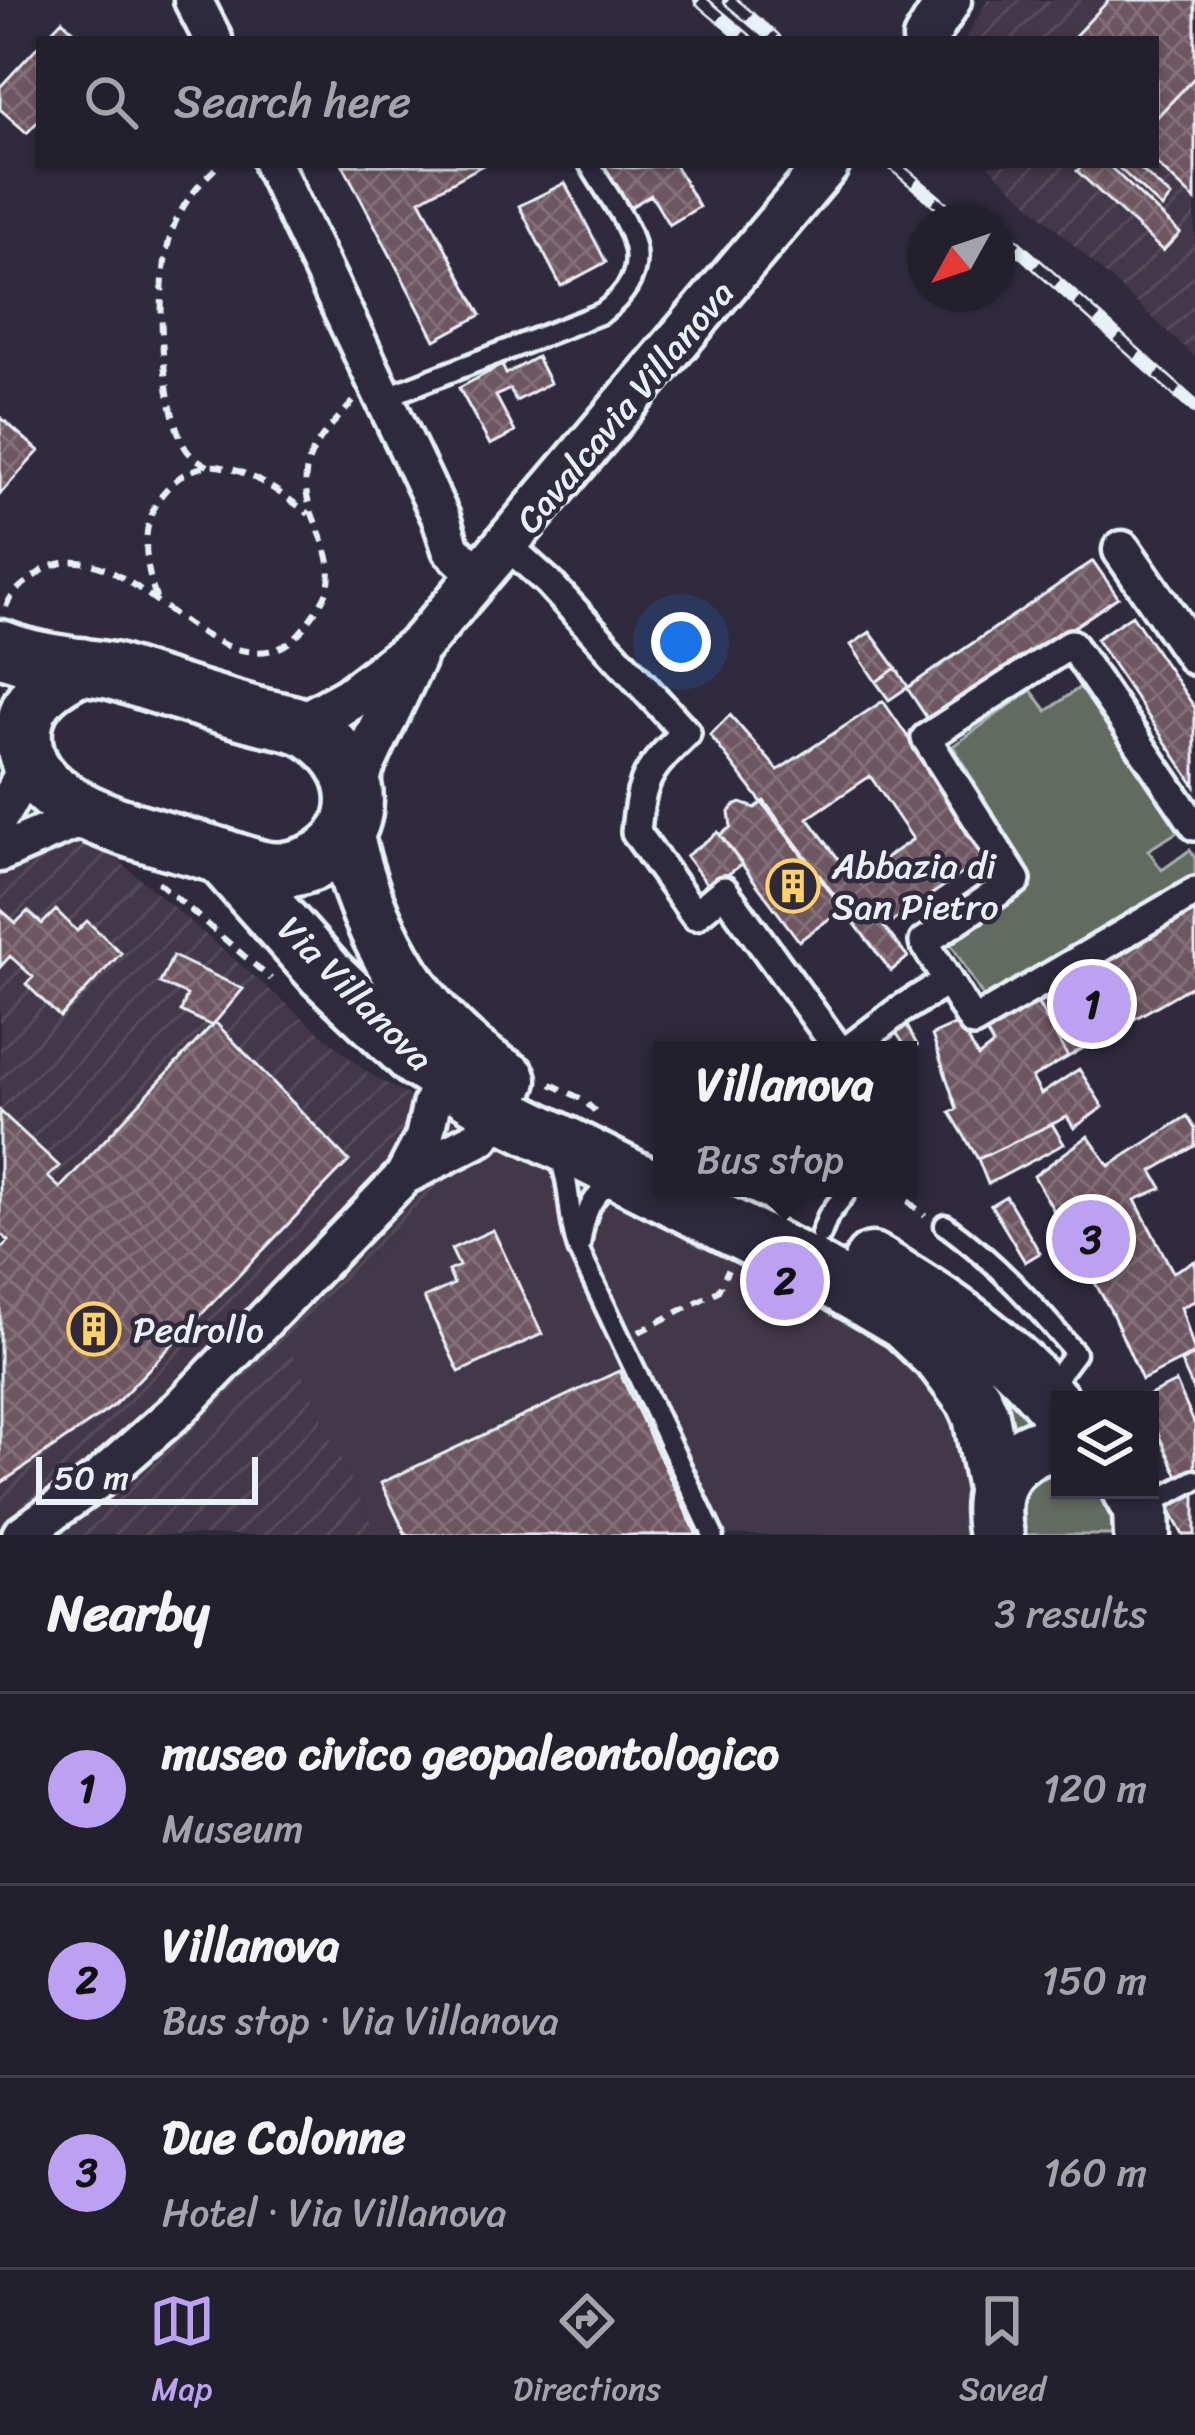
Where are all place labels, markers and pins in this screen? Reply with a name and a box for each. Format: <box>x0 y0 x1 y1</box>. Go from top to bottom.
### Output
place label: Abbazia di San Pietro <box>831 834 999 939</box>
building icon: Abbazia di San Pietro <box>765 858 821 914</box>
pin: 1 <box>1053 959 1131 1049</box>
pin: 3 <box>1052 1194 1130 1284</box>
pin: 2 <box>746 1236 824 1326</box>
place label: Pedrollo <box>133 1298 264 1362</box>
building icon: Pedrollo <box>66 1301 122 1357</box>

